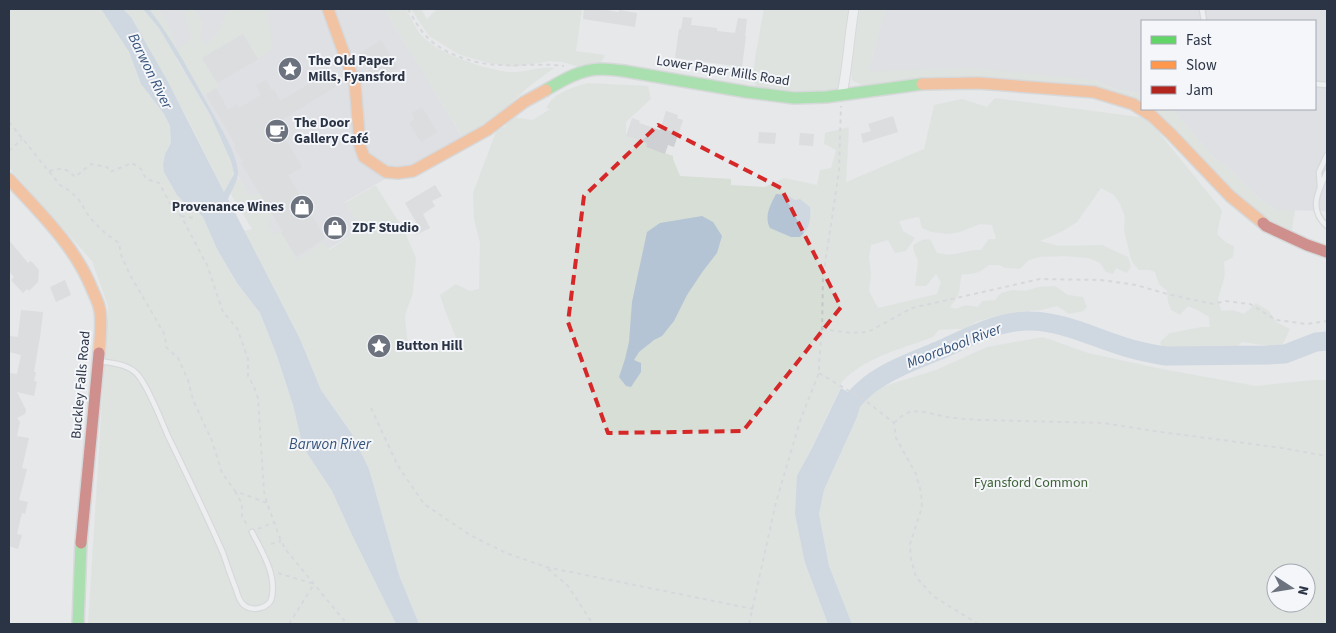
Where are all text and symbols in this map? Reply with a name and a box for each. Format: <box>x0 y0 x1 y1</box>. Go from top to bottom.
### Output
legend <box>1141 20 1316 110</box>
water label: Barwon River <box>123 30 178 113</box>
text: Fast <box>1186 30 1212 51</box>
place label: The Old Paper Mills, Fyansford <box>308 51 405 87</box>
street label: Lower Paper Mills Road <box>655 51 791 91</box>
text: Slow <box>1186 55 1217 76</box>
place icon: The Old Paper Mills, Fyansford <box>277 56 303 82</box>
text: Jam <box>1186 80 1213 101</box>
place label: The Door Gallery Café <box>294 113 369 149</box>
cafe icon: The Door Gallery Café <box>264 118 290 144</box>
shop icon: Provenance Wines <box>289 194 315 220</box>
place label: Provenance Wines <box>172 197 284 217</box>
shop icon: ZDF Studio <box>322 215 348 241</box>
place label: ZDF Studio <box>352 218 419 238</box>
water label: Moorabool River <box>904 318 1005 374</box>
street label: Buckley Falls Road <box>66 330 96 440</box>
place icon: Button Hill <box>366 333 392 359</box>
place label: Button Hill <box>396 336 463 356</box>
water label: Barwon River <box>289 434 372 455</box>
park label: Fyansford Common <box>974 473 1088 493</box>
north arrow <box>1266 563 1316 613</box>
text: N <box>1292 584 1313 597</box>

